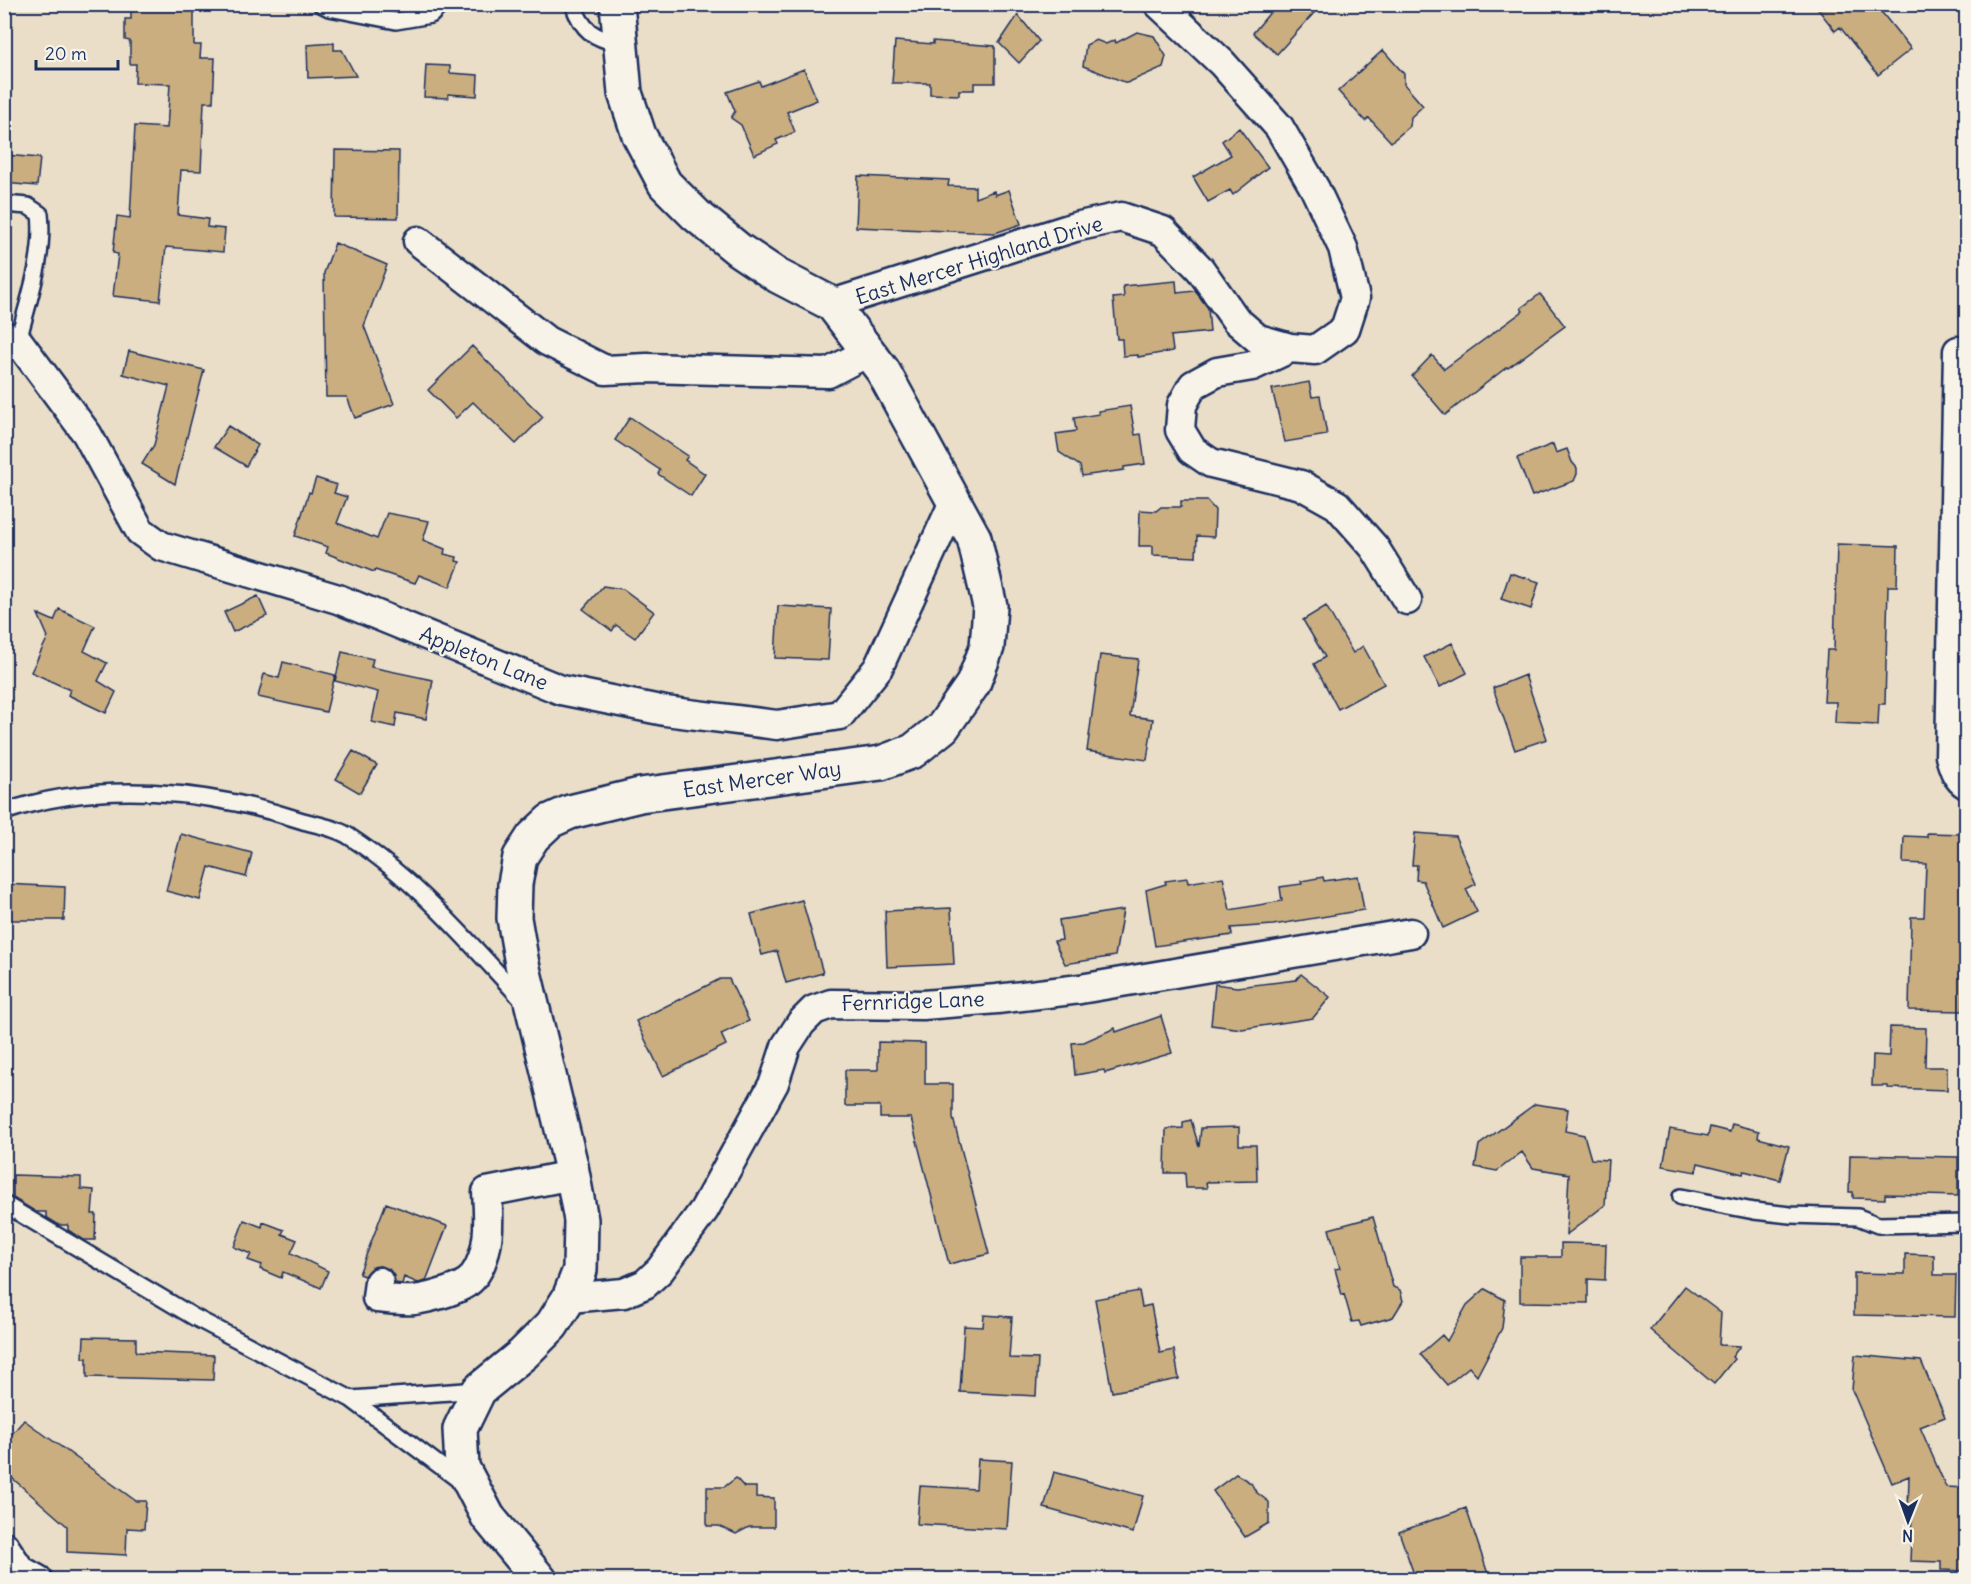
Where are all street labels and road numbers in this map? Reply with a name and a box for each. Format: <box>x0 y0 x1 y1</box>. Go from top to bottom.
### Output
street label: East Mercer Highland Drive <box>852 210 1106 310</box>
street label: Appleton Lane <box>416 620 552 696</box>
street label: East Mercer Way <box>681 755 843 803</box>
street label: Fernridge Lane <box>841 985 985 1017</box>

